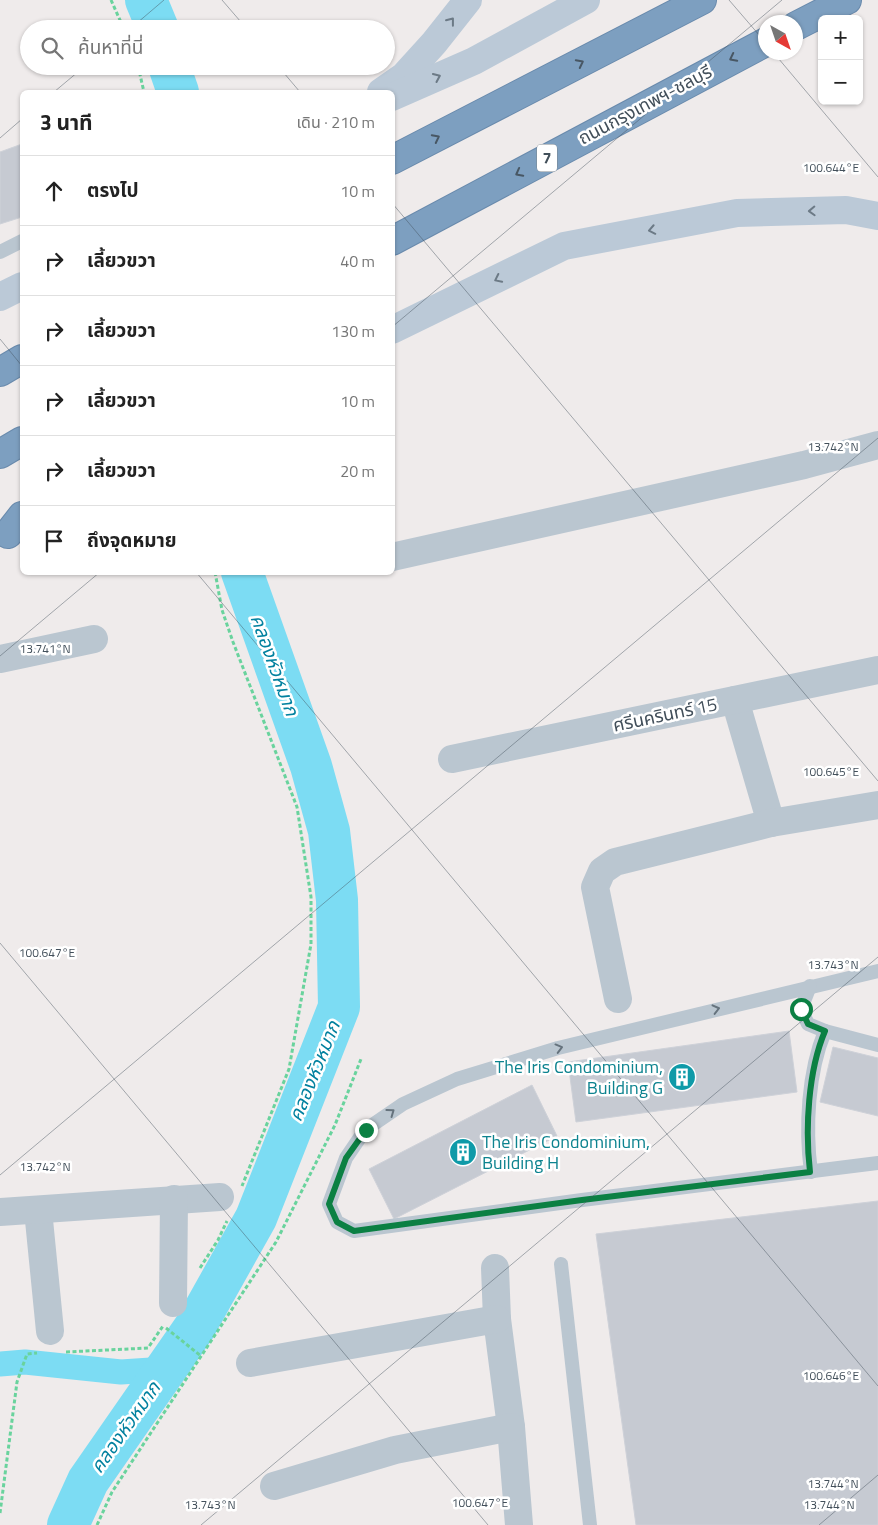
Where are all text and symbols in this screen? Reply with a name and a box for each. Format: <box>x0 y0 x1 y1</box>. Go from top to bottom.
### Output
north arrow <box>758 15 803 60</box>
map controls <box>818 15 863 105</box>
button: + <box>818 15 863 60</box>
one-way arrow <box>445 18 454 27</box>
search box <box>20 20 395 75</box>
text: ค้นหาที่นี่ <box>78 32 143 61</box>
icon: search <box>38 34 66 62</box>
one-way arrow <box>729 52 738 62</box>
street label: ถนนกรุงเทพฯ-ชลบุรี <box>573 58 717 151</box>
one-way arrow <box>575 59 584 69</box>
button: − <box>818 60 863 105</box>
one-way arrow <box>432 73 441 84</box>
text: 3 นาที <box>40 106 93 138</box>
text: เดิน · 210 m <box>296 110 375 134</box>
one-way arrow <box>431 134 440 144</box>
road number: 7 <box>537 144 557 172</box>
text: 100.644°E <box>803 158 859 177</box>
one-way arrow <box>515 167 524 177</box>
text: ตรงไป <box>87 175 139 204</box>
icon: ahead <box>40 177 68 205</box>
text: 10 m <box>340 179 375 203</box>
one-way arrow <box>808 206 816 216</box>
one-way arrow <box>647 224 656 234</box>
text: เลี้ยวขวา <box>87 245 156 274</box>
icon: right <box>40 247 68 275</box>
text: 40 m <box>340 249 375 273</box>
one-way arrow <box>494 273 503 283</box>
text: เลี้ยวขวา <box>87 315 156 344</box>
icon: right <box>40 317 68 345</box>
text: 130 m <box>331 319 375 343</box>
text: เลี้ยวขวา <box>87 385 156 414</box>
icon: right <box>40 387 68 415</box>
text: 10 m <box>340 389 375 413</box>
text: 13.742°N <box>807 437 859 456</box>
text: เลี้ยวขวา <box>87 455 156 484</box>
icon: right <box>40 457 68 485</box>
text: 20 m <box>340 459 375 483</box>
text: ถึงจุดหมาย <box>87 525 177 554</box>
icon: arrive <box>40 527 68 555</box>
water label: คลองหัวหมาก <box>244 610 307 720</box>
text: 13.741°N <box>19 639 71 658</box>
street label: ศรีนครินทร์ 15 <box>610 690 719 739</box>
text: 100.645°E <box>803 762 859 781</box>
text: 100.647°E <box>19 943 75 962</box>
text: 13.743°N <box>807 955 859 974</box>
route start <box>790 998 813 1021</box>
one-way arrow <box>712 1004 721 1015</box>
water label: คลองหัวหมาก <box>280 1016 347 1125</box>
one-way arrow <box>554 1043 562 1053</box>
place label: The Iris Condominium, Building G <box>495 1053 663 1101</box>
building icon: The Iris Condominium, Building G <box>667 1062 697 1092</box>
one-way arrow <box>385 1109 395 1118</box>
route end <box>355 1119 378 1142</box>
place label: The Iris Condominium, Building H <box>482 1128 650 1176</box>
building icon: The Iris Condominium, Building H <box>448 1137 478 1167</box>
text: 13.742°N <box>19 1157 71 1176</box>
text: 100.646°E <box>803 1366 859 1385</box>
water label: คลองหัวหมาก <box>82 1374 167 1478</box>
text: 13.744°N <box>807 1474 859 1493</box>
text: 100.647°E <box>452 1493 508 1512</box>
text: 13.743°N <box>184 1495 236 1514</box>
text: 13.744°N <box>803 1495 855 1514</box>

